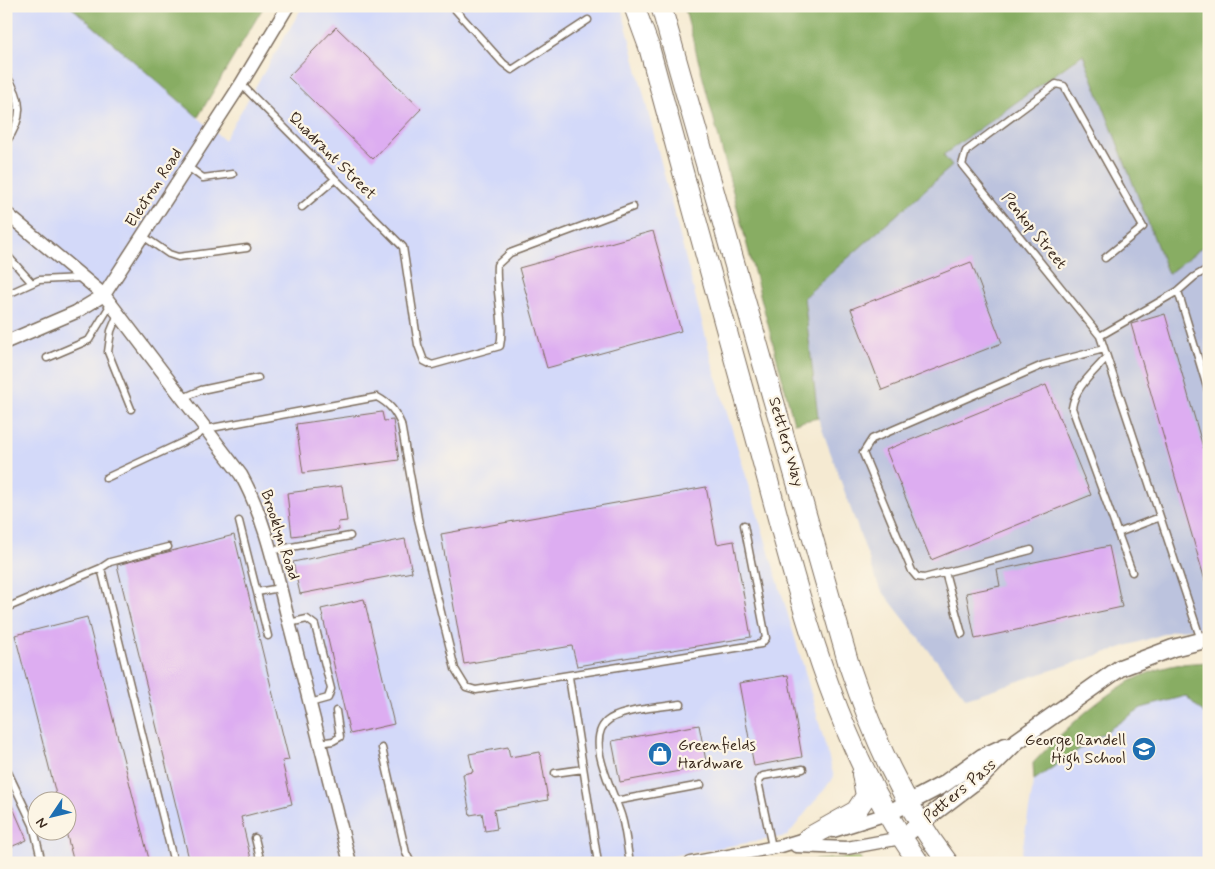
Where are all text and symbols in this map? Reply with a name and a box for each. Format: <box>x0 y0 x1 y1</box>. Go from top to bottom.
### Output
street label: Quadrant Street <box>283 107 381 205</box>
street label: Electron Road <box>121 144 187 232</box>
street label: Penkop Street <box>997 188 1071 274</box>
street label: Settlers Way <box>763 395 809 489</box>
street label: Brooklyn Road <box>256 487 304 583</box>
place label: George Randell High School <box>1025 730 1126 770</box>
place label: Greenfields Hardware <box>678 735 756 774</box>
school or university icon: George Randell High School <box>1131 736 1157 762</box>
shop icon: Greenfields Hardware <box>647 741 673 767</box>
street label: Potters Pass <box>919 754 1001 828</box>
north arrow <box>28 792 78 842</box>
text: N <box>32 814 52 832</box>

